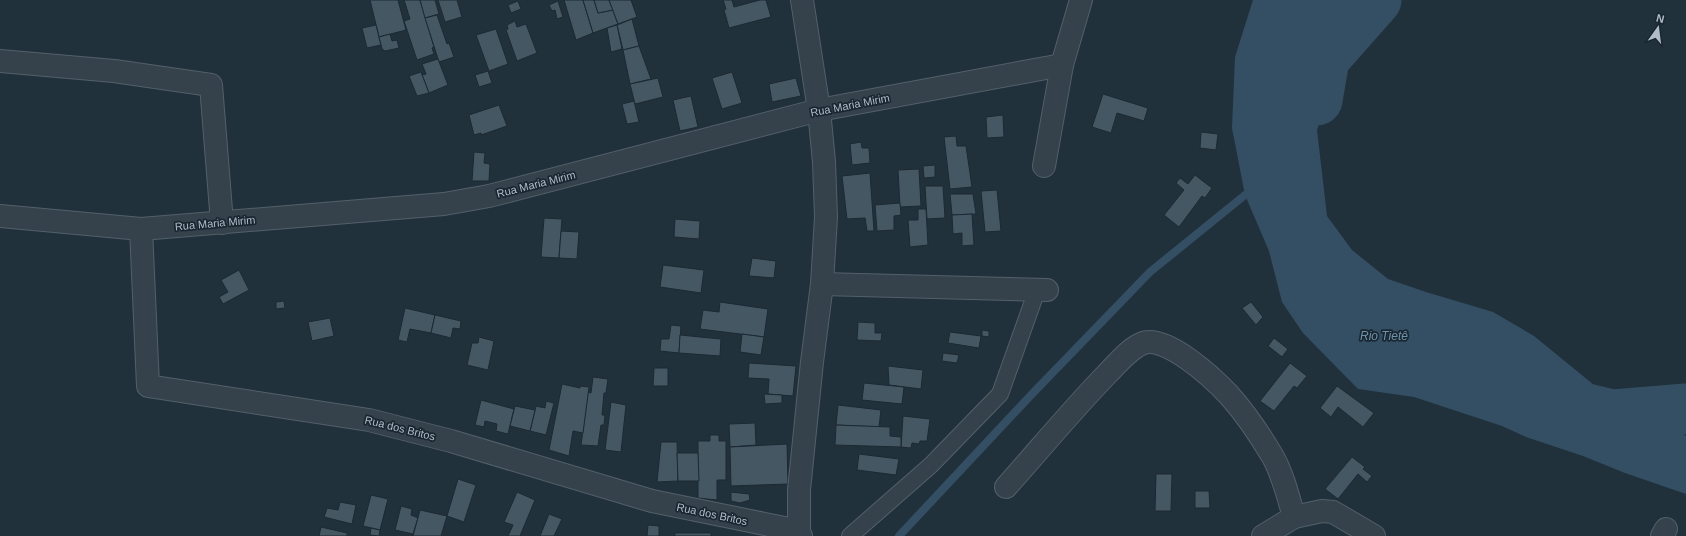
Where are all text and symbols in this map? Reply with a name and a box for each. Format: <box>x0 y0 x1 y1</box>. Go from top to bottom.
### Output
north arrow <box>1638 8 1678 48</box>
text: N <box>1655 12 1666 25</box>
street label: Rua Maria Mirim <box>809 91 891 119</box>
street label: Rua Maria Mirim <box>495 168 577 200</box>
street label: Rua Maria Mirim <box>174 214 256 232</box>
water label: Rio Tietê <box>1360 329 1408 343</box>
street label: Rua dos Britos <box>364 413 437 443</box>
street label: Rua dos Britos <box>675 501 749 527</box>

